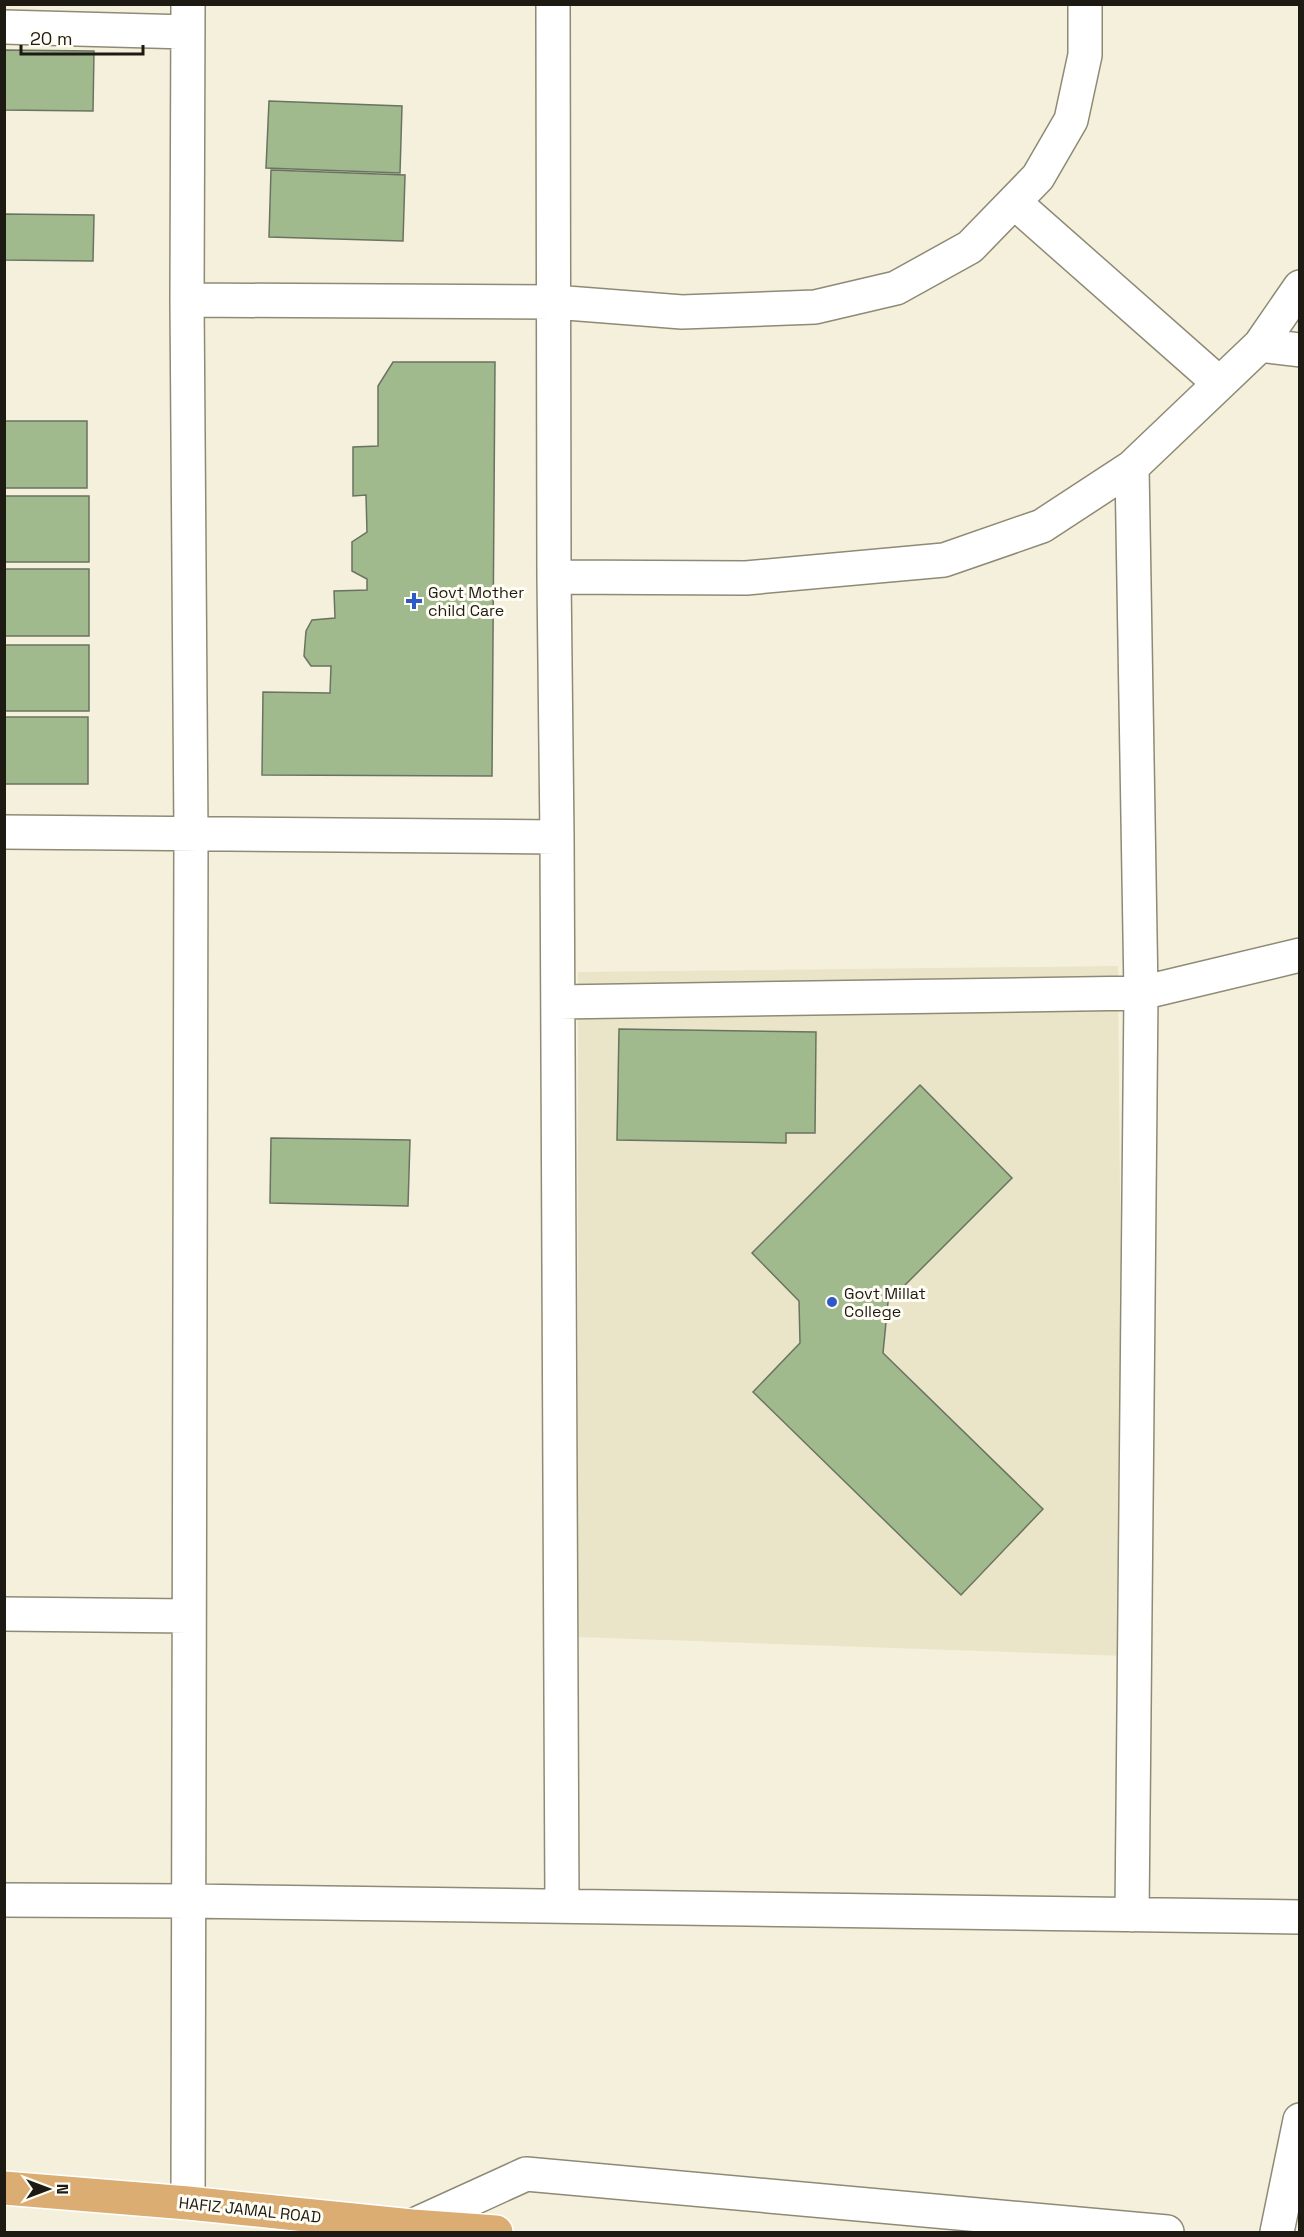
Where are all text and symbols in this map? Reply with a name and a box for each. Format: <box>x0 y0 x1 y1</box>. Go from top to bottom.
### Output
scale bar <box>21 18 142 56</box>
text: 20 m <box>30 27 73 50</box>
place label: Govt Mother child Care <box>428 582 524 621</box>
marker: Govt Mother child Care <box>405 592 423 610</box>
place label: Govt Millat College <box>844 1283 926 1322</box>
marker: Govt Millat College <box>825 1295 839 1309</box>
north arrow <box>18 2159 78 2219</box>
text: N <box>52 2184 73 2194</box>
street label: HAFIZ JAMAL ROAD <box>178 2192 322 2228</box>

